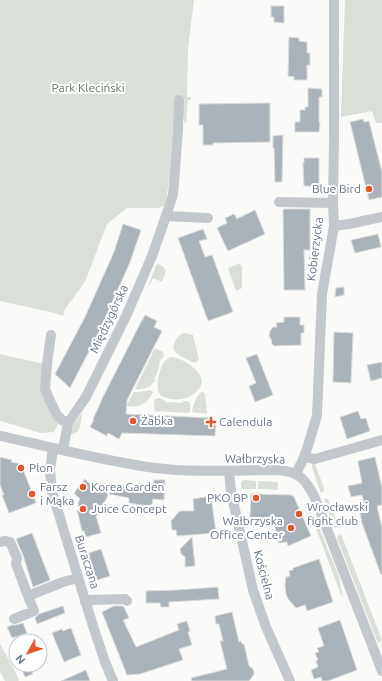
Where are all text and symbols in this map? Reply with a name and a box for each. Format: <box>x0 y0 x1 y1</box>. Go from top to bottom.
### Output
park label: Park Kleciński <box>51 81 125 94</box>
place label: Blue Bird <box>312 182 361 195</box>
marker: Blue Bird <box>364 184 374 194</box>
street label: Kobierzycka <box>304 216 325 282</box>
street label: Międzygórska <box>87 282 130 355</box>
place label: Żabka <box>141 414 173 427</box>
place label: Calendula <box>219 415 272 428</box>
marker: Żabka <box>128 416 138 426</box>
marker: Calendula <box>206 417 216 427</box>
street label: Wałbrzyska <box>225 451 285 466</box>
place label: Plon <box>29 461 53 474</box>
marker: Plon <box>16 463 26 473</box>
place label: Farsz i Mąka <box>40 480 74 507</box>
place label: Korea Garden <box>91 480 164 493</box>
marker: Korea Garden <box>78 482 88 492</box>
marker: Farsz i Mąka <box>27 489 37 499</box>
place label: PKO BP <box>207 491 248 504</box>
marker: PKO BP <box>251 493 261 503</box>
place label: Wrocławski fight club <box>307 500 368 527</box>
place label: Juice Concept <box>91 502 167 515</box>
marker: Juice Concept <box>78 504 88 514</box>
marker: Wrocławski fight club <box>294 509 304 519</box>
place label: Wałbrzyska Office Center <box>210 514 283 541</box>
marker: Wałbrzyska Office Center <box>286 523 296 533</box>
street label: Buraczana <box>73 533 102 590</box>
street label: Kościelna <box>252 549 277 601</box>
north arrow <box>8 633 48 673</box>
text: N <box>13 652 28 666</box>

